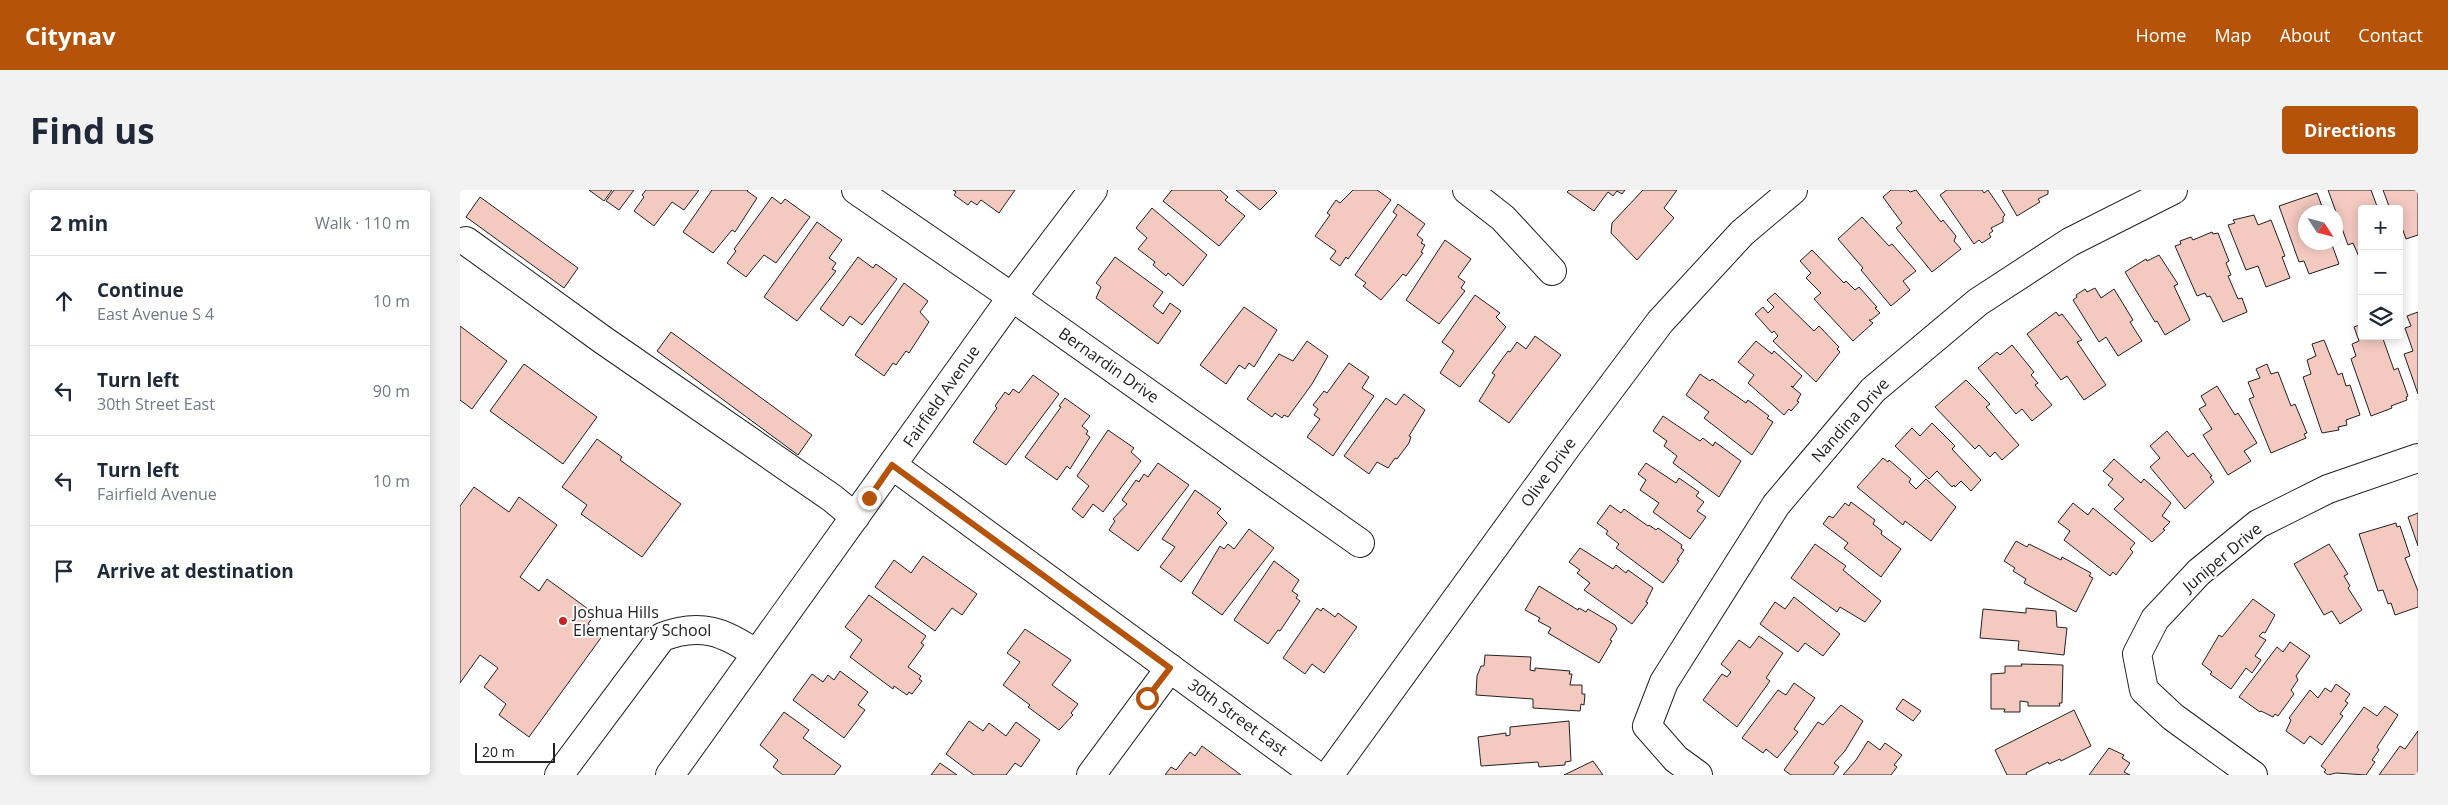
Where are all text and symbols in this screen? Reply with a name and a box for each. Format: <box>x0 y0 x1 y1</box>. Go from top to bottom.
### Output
text: Citynav <box>25 19 116 52</box>
text: Home <box>2136 23 2186 47</box>
text: Map <box>2214 23 2252 47</box>
text: About <box>2280 23 2330 47</box>
text: Contact <box>2358 23 2423 47</box>
button: Directions <box>2282 106 2418 154</box>
text: Find us <box>30 107 155 154</box>
north arrow <box>2298 205 2343 250</box>
map controls <box>2358 205 2403 340</box>
button: + <box>2358 205 2403 250</box>
text: 2 min <box>50 209 108 237</box>
text: Walk · 110 m <box>315 212 410 234</box>
button: − <box>2358 250 2403 295</box>
text: Continue <box>97 277 184 303</box>
icon: ahead <box>50 287 78 315</box>
text: 10 m <box>373 290 410 312</box>
button: layers <box>2358 295 2403 340</box>
text: East Avenue S 4 <box>97 303 214 325</box>
street label: Bernardin Drive <box>1054 322 1164 408</box>
street label: Fairfield Avenue <box>898 341 984 451</box>
text: Turn left <box>97 367 179 393</box>
street label: Nandina Drive <box>1806 373 1894 467</box>
icon: left <box>50 377 78 405</box>
text: 90 m <box>373 380 410 402</box>
text: 30th Street East <box>97 393 215 415</box>
street label: Olive Drive <box>1515 433 1581 511</box>
text: Turn left <box>97 457 179 483</box>
icon: left <box>50 467 78 495</box>
text: 10 m <box>373 470 410 492</box>
text: Fairfield Avenue <box>97 483 217 505</box>
route end <box>858 487 881 510</box>
street label: Juniper Drive <box>2176 518 2266 598</box>
icon: arrive <box>50 557 78 585</box>
text: Arrive at destination <box>97 558 294 584</box>
place label: Joshua Hills Elementary School <box>571 601 711 641</box>
marker: Joshua Hills Elementary School <box>557 615 569 627</box>
street label: 30th Street East <box>1184 673 1292 761</box>
route start <box>1136 687 1159 710</box>
scale bar <box>475 740 555 763</box>
text: 20 m <box>482 742 515 761</box>

